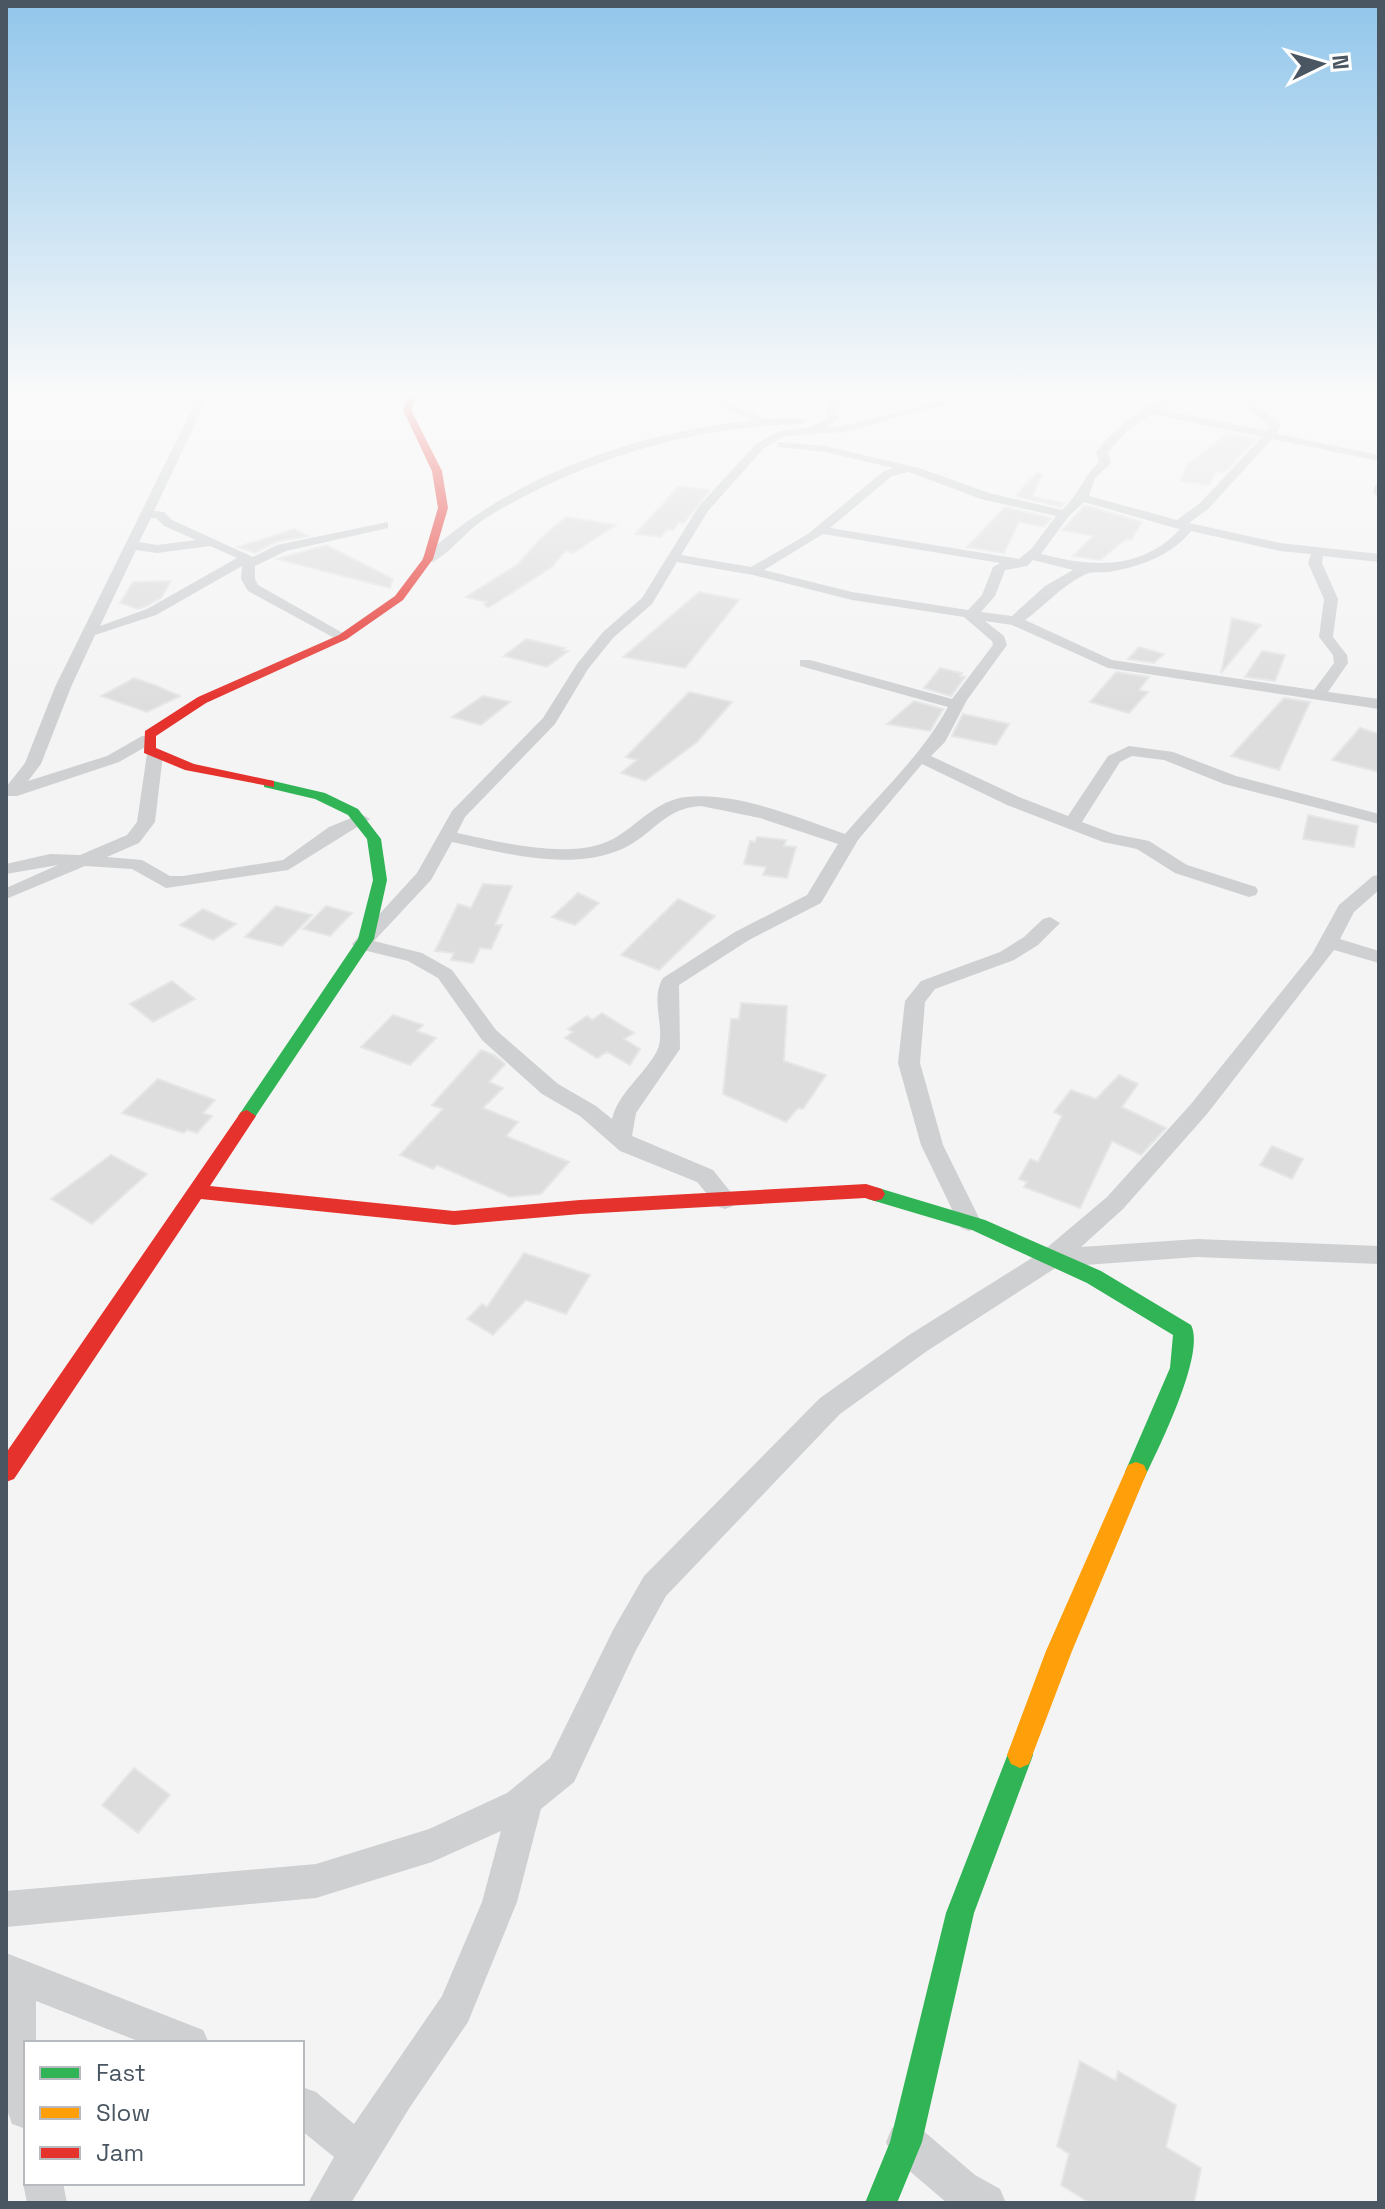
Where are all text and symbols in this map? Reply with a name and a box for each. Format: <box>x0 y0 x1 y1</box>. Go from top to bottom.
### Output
north arrow <box>1281 24 1361 104</box>
text: N <box>1326 54 1356 71</box>
legend <box>24 2041 304 2185</box>
text: Fast <box>96 2057 146 2088</box>
text: Slow <box>96 2097 150 2128</box>
text: Jam <box>96 2137 144 2168</box>

